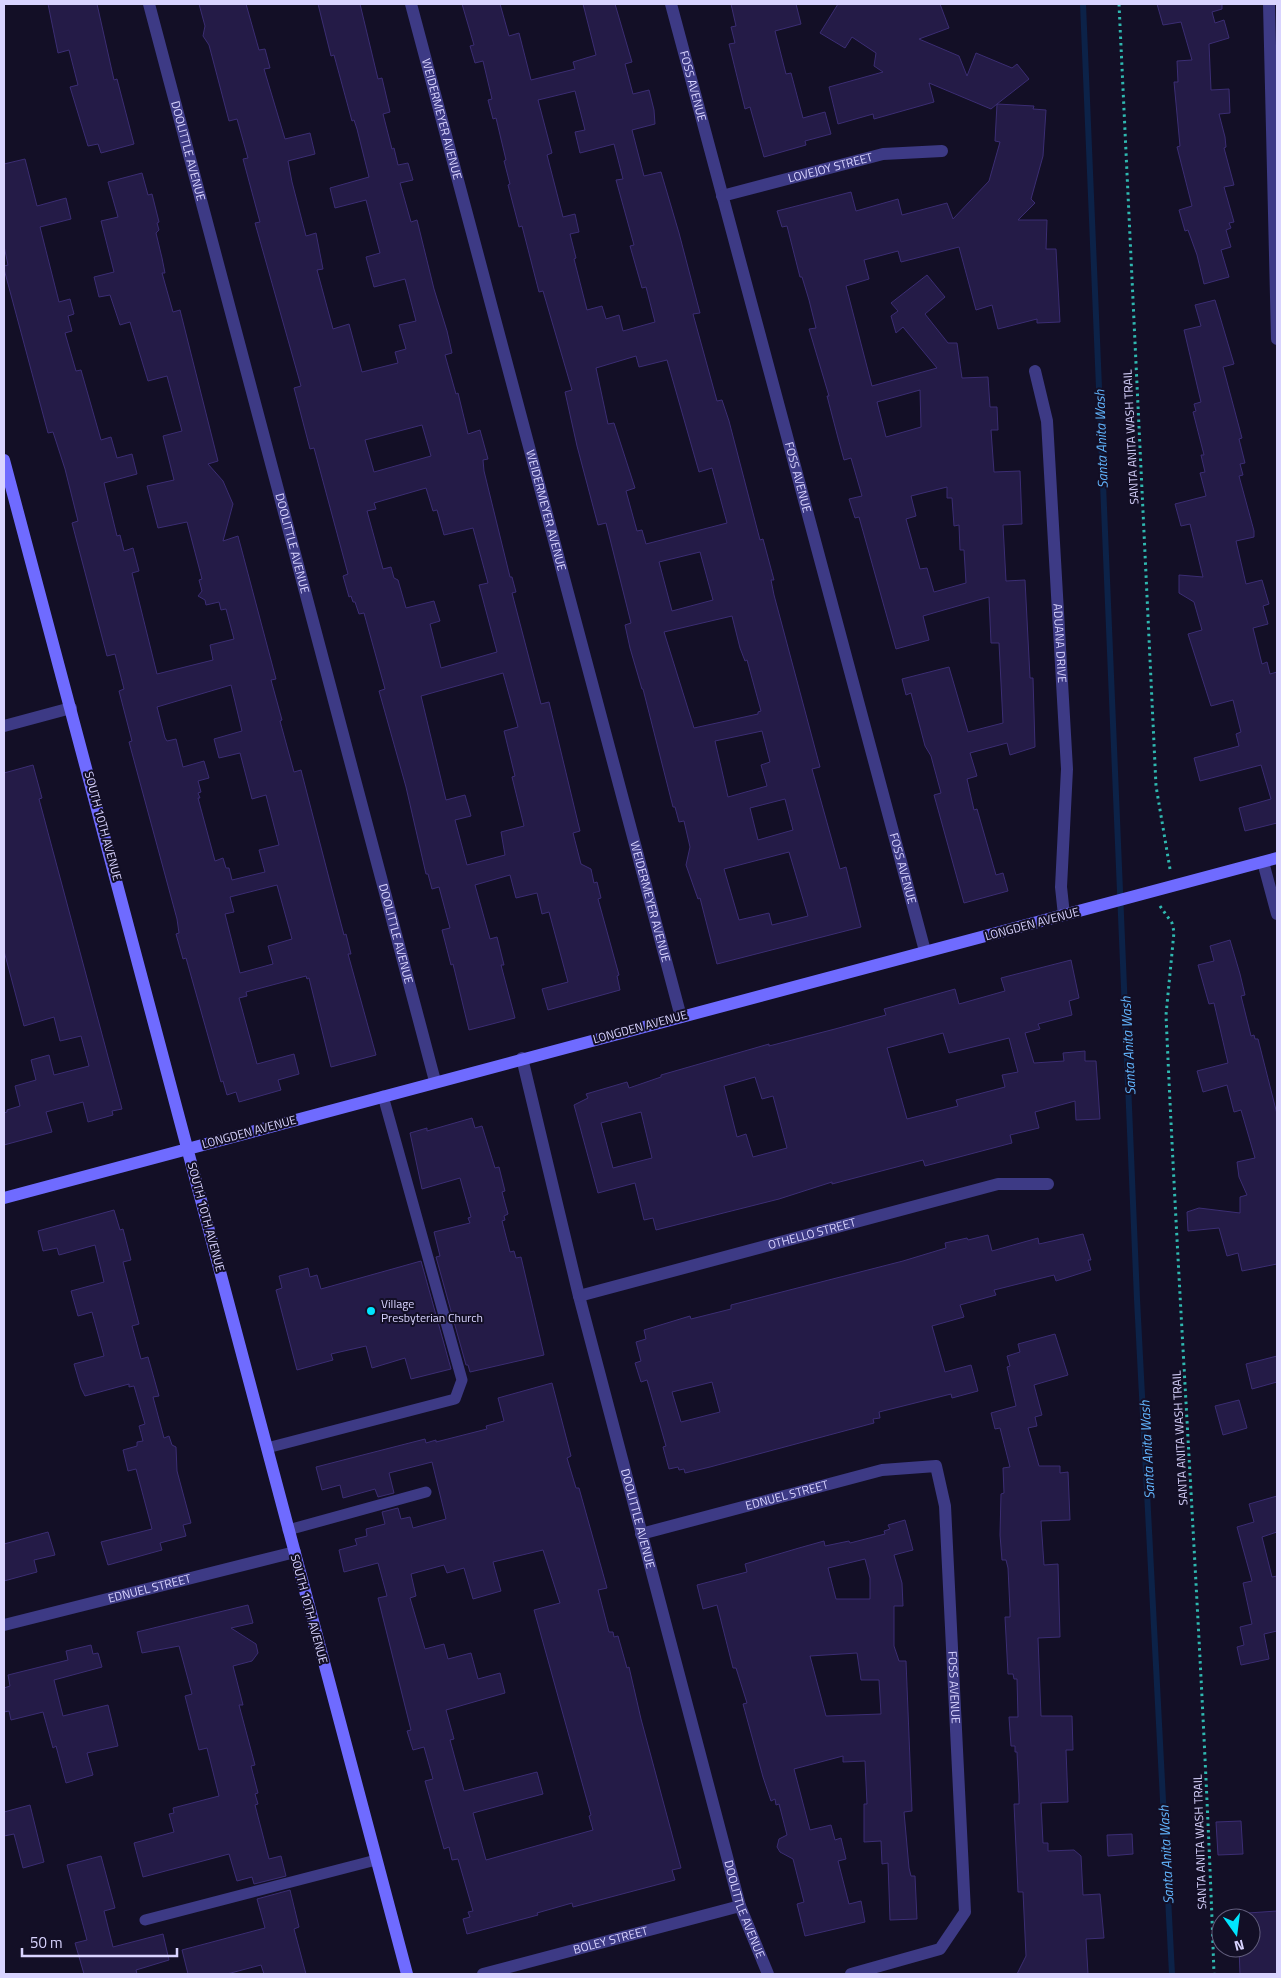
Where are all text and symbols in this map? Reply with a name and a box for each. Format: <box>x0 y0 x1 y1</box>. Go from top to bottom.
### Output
street label: FOSS AVENUE <box>675 48 712 124</box>
street label: WEIDERMEYER AVENUE <box>417 56 467 182</box>
street label: DOOLITTLE AVENUE <box>166 99 211 203</box>
street label: LOVEJOY STREET <box>786 147 875 187</box>
street label: SANTA ANITA WASH TRAIL <box>1117 369 1144 505</box>
water label: Santa Anita Wash <box>1088 388 1113 489</box>
street label: FOSS AVENUE <box>780 440 817 515</box>
street label: WEIDERMEYER AVENUE <box>521 447 572 573</box>
street label: DOOLITTLE AVENUE <box>270 491 315 596</box>
street label: ADUANA DRIVE <box>1049 603 1072 684</box>
street label: SOUTH 10TH AVENUE <box>80 769 127 883</box>
street label: FOSS AVENUE <box>885 831 922 906</box>
street label: WEIDERMEYER AVENUE <box>625 839 676 965</box>
street label: DOOLITTLE AVENUE <box>374 881 419 986</box>
street label: LONGDEN AVENUE <box>983 902 1082 945</box>
water label: Santa Anita Wash <box>1114 995 1141 1096</box>
street label: LONGDEN AVENUE <box>591 1005 690 1048</box>
street label: LONGDEN AVENUE <box>200 1110 299 1153</box>
street label: SOUTH 10TH AVENUE <box>183 1160 230 1274</box>
street label: OTHELLO STREET <box>766 1212 858 1254</box>
place label: Village Presbyterian Church <box>381 1294 483 1327</box>
marker: Village Presbyterian Church <box>365 1305 377 1317</box>
street label: SANTA ANITA WASH TRAIL <box>1166 1370 1193 1506</box>
water label: Santa Anita Wash <box>1133 1399 1160 1500</box>
street label: DOOLITTLE AVENUE <box>616 1466 661 1571</box>
street label: EDNUEL STREET <box>743 1474 831 1515</box>
street label: SOUTH 10TH AVENUE <box>286 1552 333 1666</box>
street label: EDNUEL STREET <box>106 1568 194 1608</box>
street label: FOSS AVENUE <box>943 1650 966 1724</box>
street label: SANTA ANITA WASH TRAIL <box>1188 1774 1211 1910</box>
water label: Santa Anita Wash <box>1152 1804 1179 1905</box>
street label: DOOLITTLE AVENUE <box>719 1858 771 1961</box>
north arrow <box>1211 1908 1261 1958</box>
street label: BOLEY STREET <box>571 1921 651 1959</box>
scale bar <box>22 1926 178 1958</box>
text: 50 m <box>30 1931 63 1954</box>
text: N <box>1232 1935 1247 1957</box>

